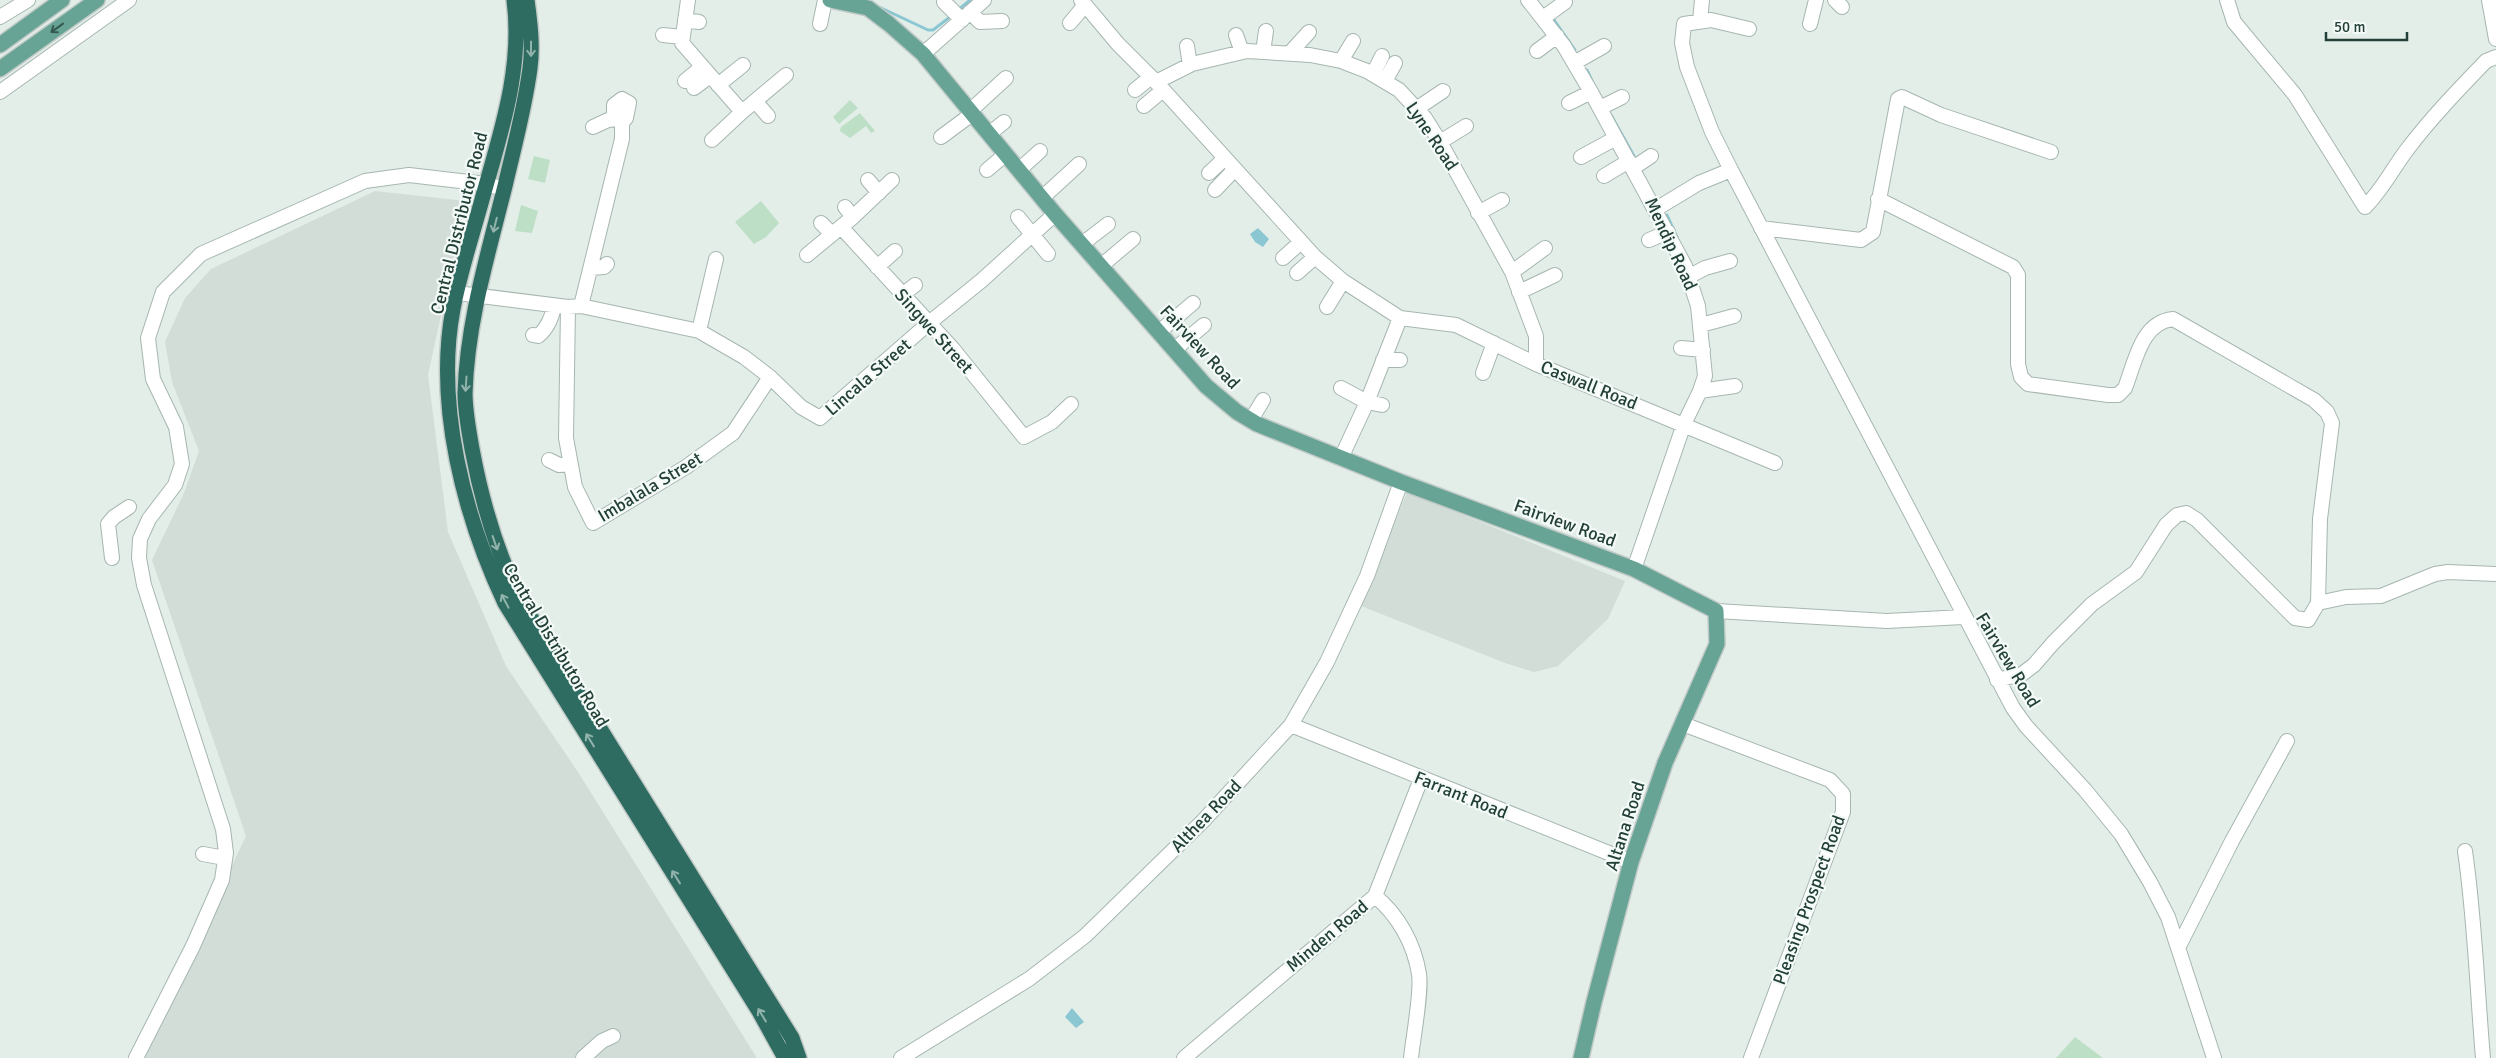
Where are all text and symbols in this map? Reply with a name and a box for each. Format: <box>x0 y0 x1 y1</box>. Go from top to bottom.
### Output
scale bar <box>2326 10 2407 42</box>
text: 50 m <box>2334 18 2365 36</box>
one-way arrow <box>50 23 64 33</box>
one-way arrow <box>526 40 536 56</box>
street label: Lyne Road <box>1401 97 1463 175</box>
street label: Central Distributor Road <box>426 130 492 316</box>
street label: Mendip Road <box>1640 194 1702 294</box>
one-way arrow <box>490 216 499 232</box>
street label: Singwe Street <box>890 284 978 378</box>
street label: Fairview Road <box>1155 300 1245 394</box>
street label: Lincala Street <box>821 334 915 420</box>
street label: Caswall Road <box>1537 356 1641 414</box>
one-way arrow <box>461 376 471 392</box>
street label: Imbalala Street <box>594 447 706 527</box>
street label: Fairview Road <box>1511 494 1619 552</box>
one-way arrow <box>491 535 501 551</box>
street label: Central Distributor Road <box>498 559 614 731</box>
one-way arrow <box>500 594 509 609</box>
street label: Fairview Road <box>1971 608 2045 712</box>
one-way arrow <box>584 733 594 747</box>
street label: Farrant Road <box>1411 766 1511 824</box>
street label: Althea Road <box>1166 775 1246 857</box>
street label: Altana Road <box>1600 779 1650 873</box>
street label: Pleasing Prospect Road <box>1768 812 1850 988</box>
one-way arrow <box>670 871 680 885</box>
street label: Minden Road <box>1282 895 1372 977</box>
one-way arrow <box>756 1009 766 1023</box>

